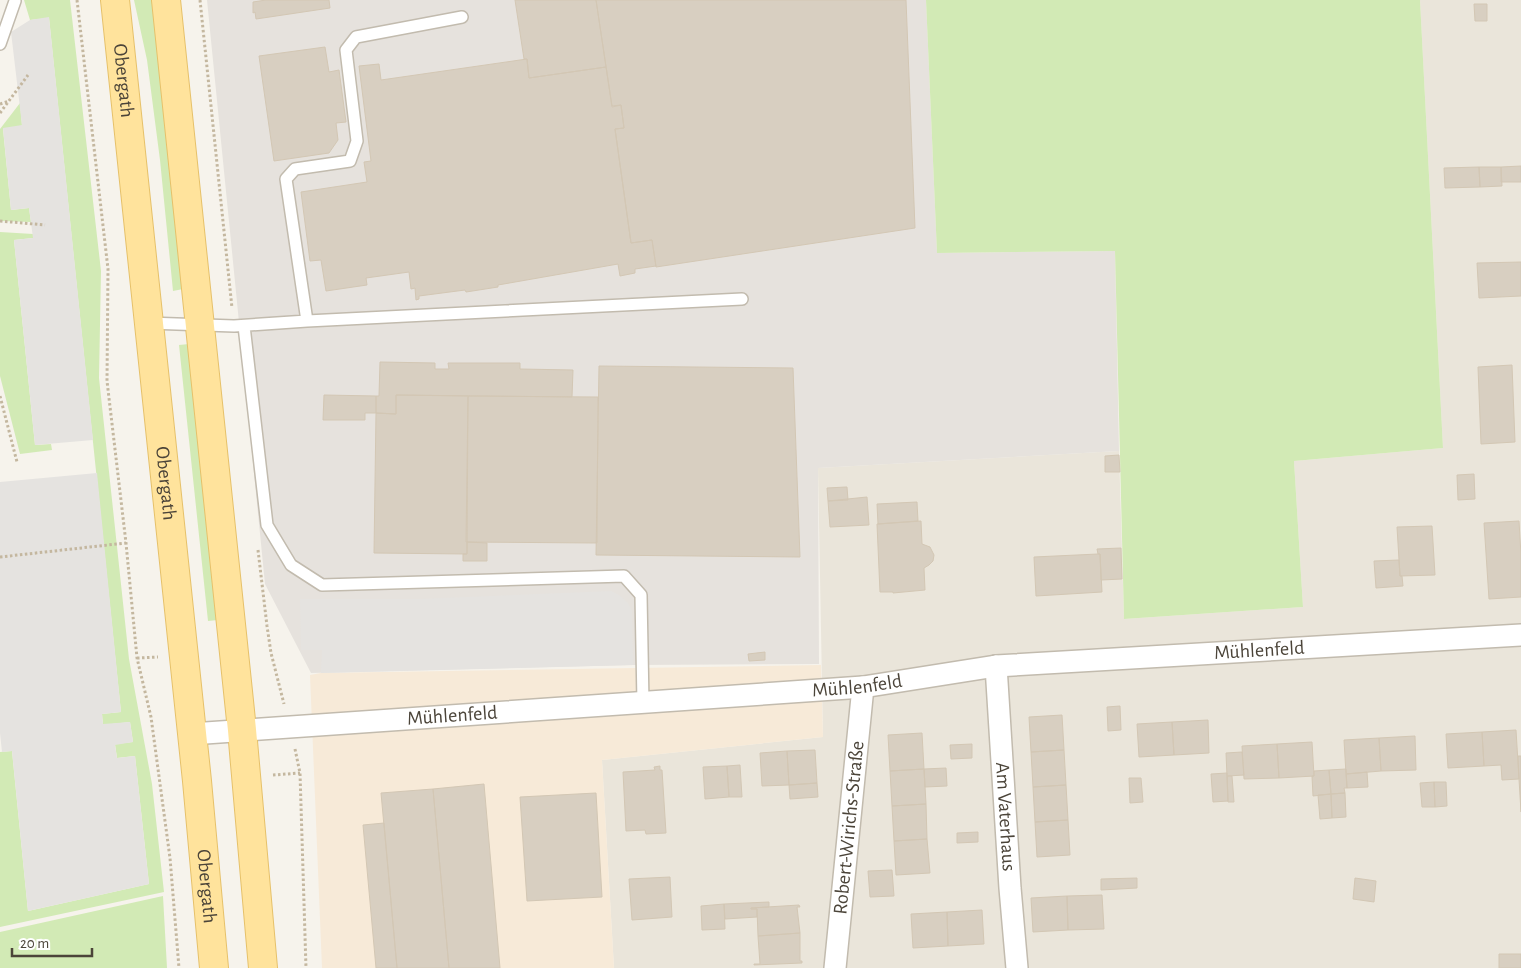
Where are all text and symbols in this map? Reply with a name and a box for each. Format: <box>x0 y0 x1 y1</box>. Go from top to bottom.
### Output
street label: Obergath <box>110 43 137 119</box>
street label: Obergath <box>152 445 180 521</box>
street label: Mühlenfeld <box>1213 638 1305 663</box>
street label: Mühlenfeld <box>811 671 904 701</box>
street label: Mühlenfeld <box>406 703 498 729</box>
street label: Robert-Wirichs-Straße <box>830 740 868 915</box>
street label: Am Vaterhaus <box>992 762 1019 872</box>
street label: Obergath <box>193 848 220 924</box>
scale bar <box>12 926 92 958</box>
text: 20 m <box>20 936 49 951</box>

